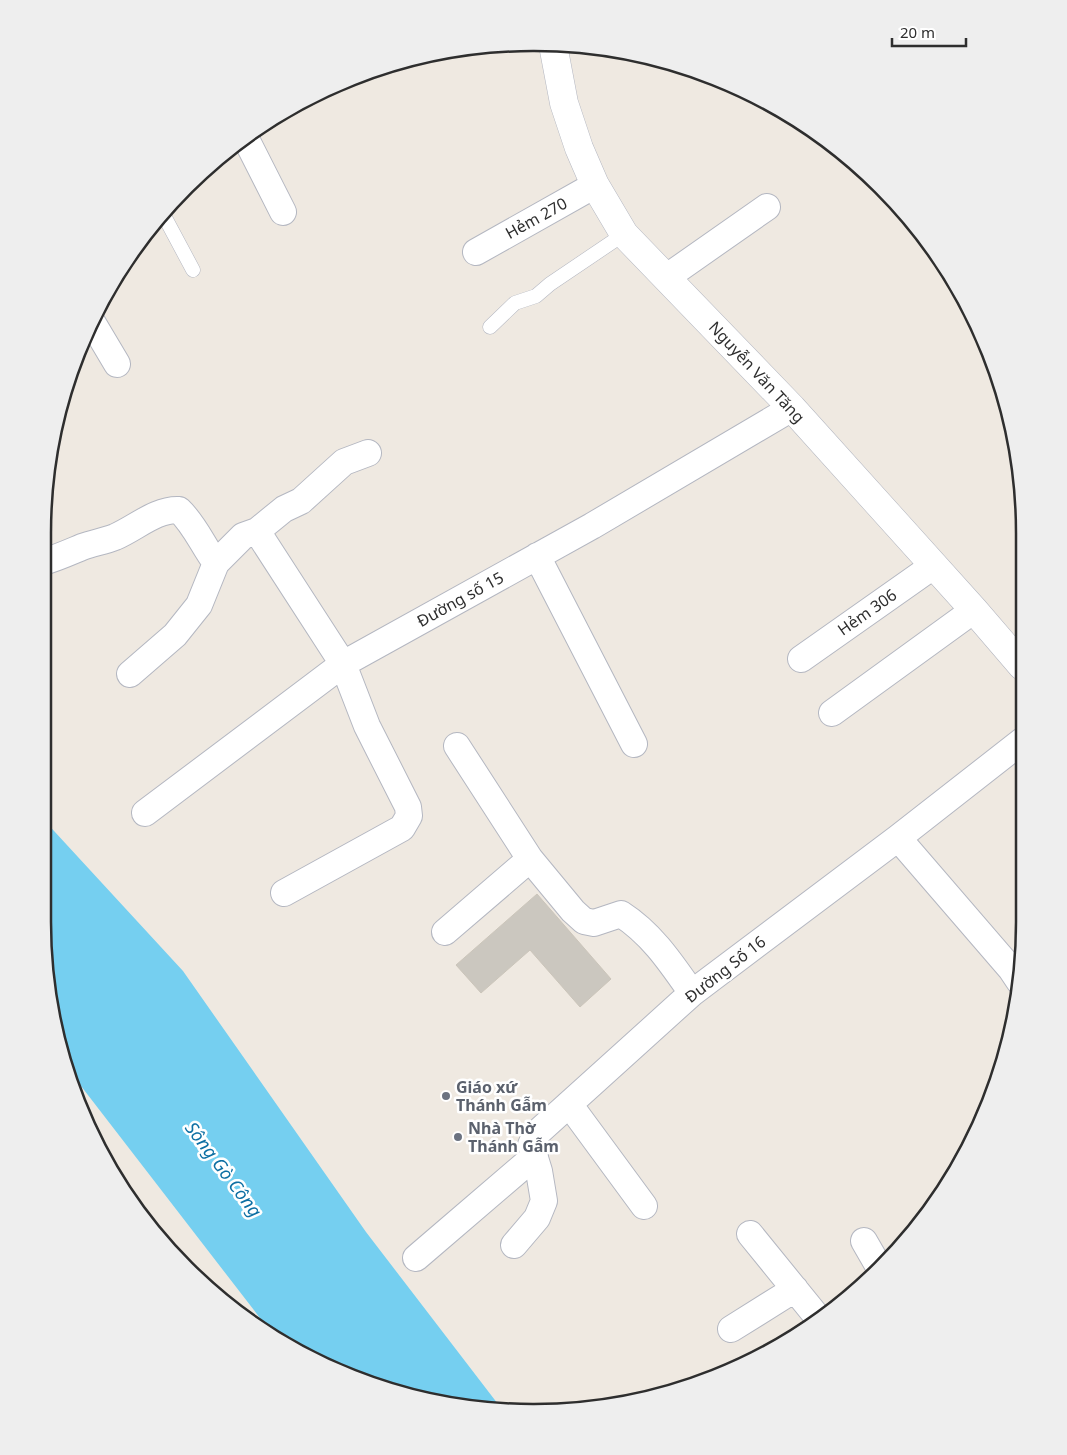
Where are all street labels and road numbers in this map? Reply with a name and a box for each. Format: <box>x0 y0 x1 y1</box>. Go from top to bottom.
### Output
street label: Hẻm 270 <box>501 192 571 244</box>
street label: Nguyễn Văn Tăng <box>704 316 810 428</box>
street label: Đường số 15 <box>413 566 507 632</box>
street label: Hẻm 306 <box>833 584 901 640</box>
street label: Đường Số 16 <box>680 930 770 1008</box>

